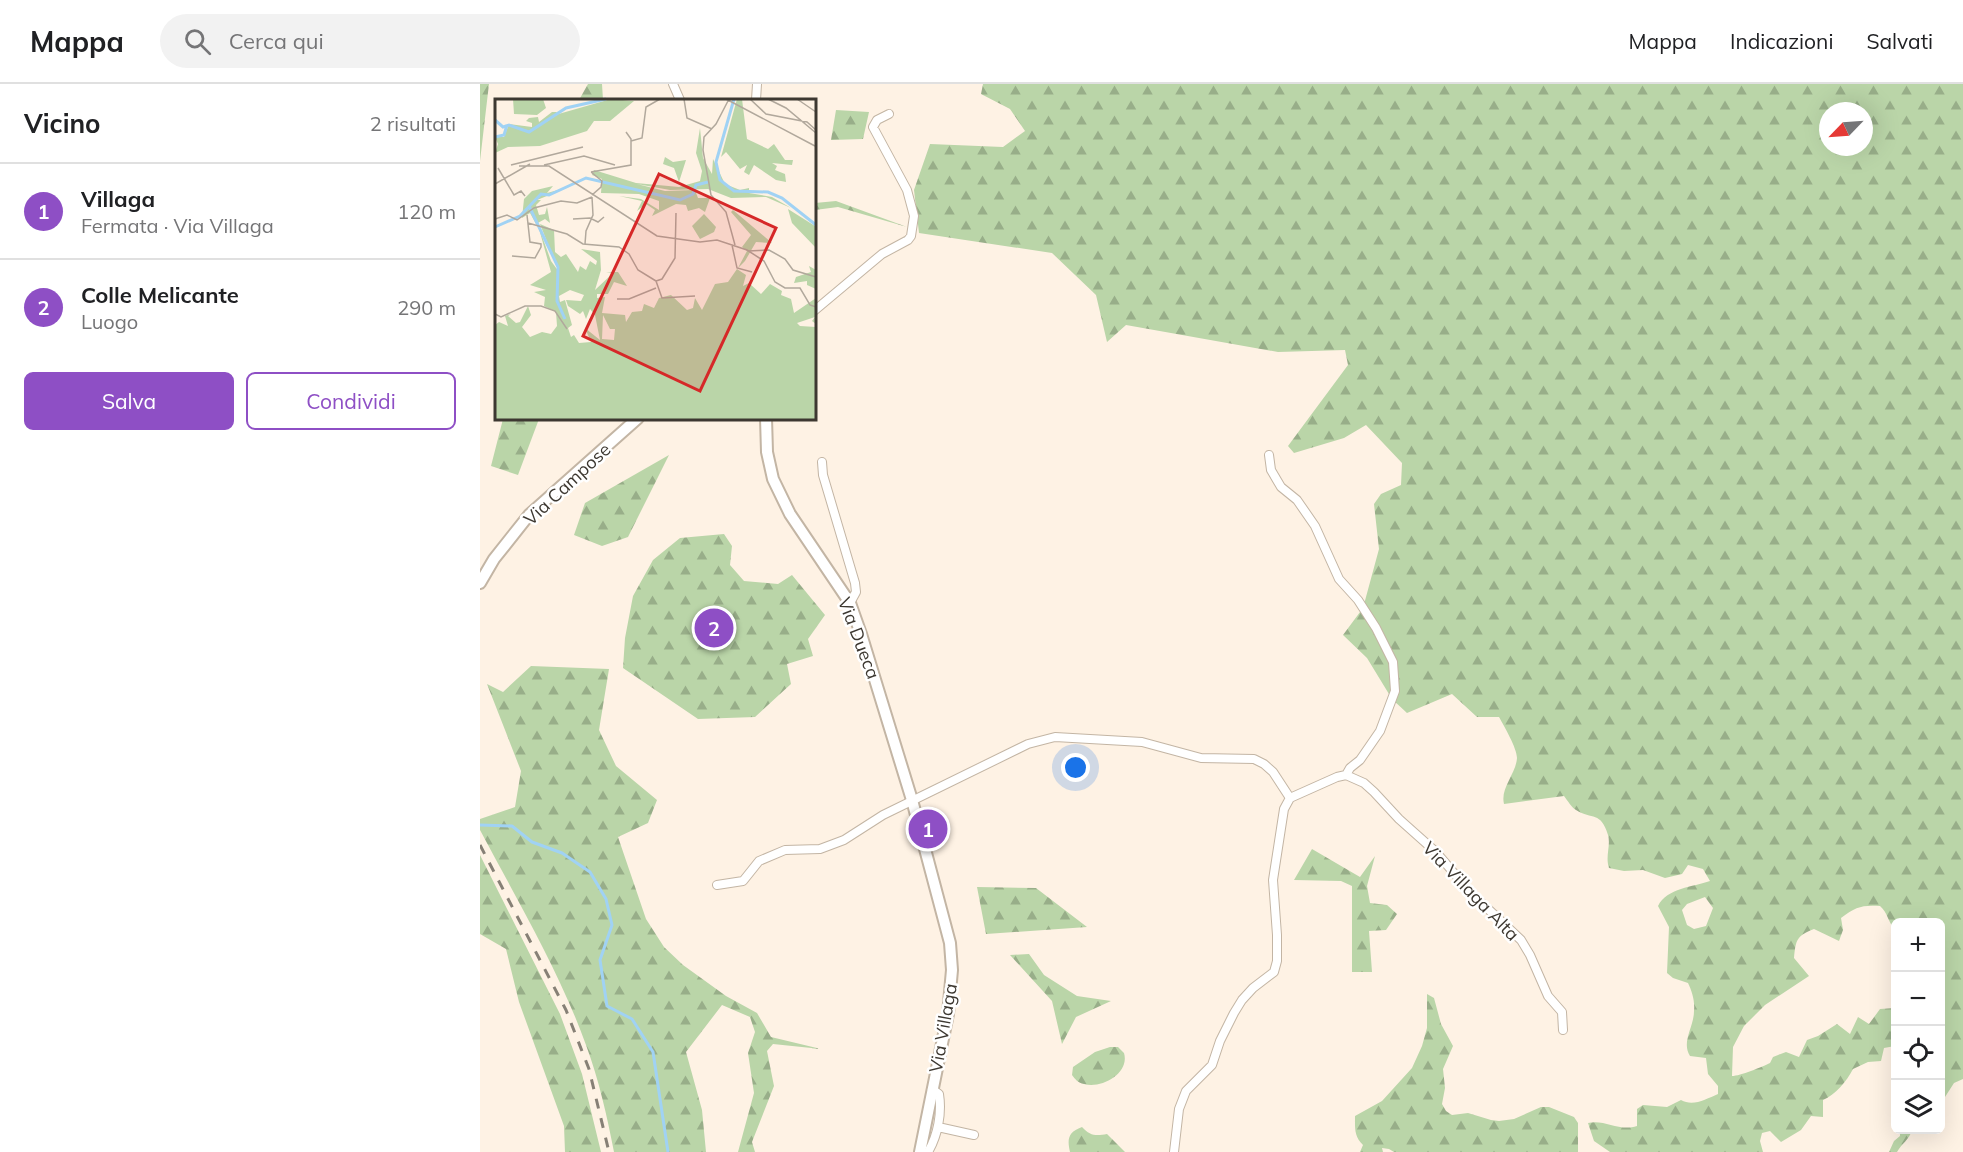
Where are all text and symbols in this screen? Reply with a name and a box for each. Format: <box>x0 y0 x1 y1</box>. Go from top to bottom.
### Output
search box <box>160 14 580 68</box>
text: Mappa <box>30 24 124 59</box>
icon: search <box>181 25 214 58</box>
text: Cerca qui <box>229 27 324 55</box>
text: Mappa <box>1629 28 1697 54</box>
text: Indicazioni <box>1730 28 1833 54</box>
text: Salvati <box>1866 28 1933 54</box>
inset map <box>495 99 816 420</box>
north arrow <box>1819 102 1873 156</box>
text: Vicino <box>24 107 101 140</box>
text: 2 risultati <box>370 111 456 136</box>
text: Villaga <box>81 185 155 213</box>
text: 1 <box>38 199 50 224</box>
text: 120 m <box>397 199 456 224</box>
text: Fermata · Via Villaga <box>81 213 274 238</box>
text: Colle Melicante <box>81 281 239 309</box>
text: 2 <box>38 295 50 320</box>
text: 290 m <box>397 295 456 320</box>
text: Luogo <box>81 309 138 334</box>
button: Salva <box>24 372 234 430</box>
button: Condividi <box>246 372 456 430</box>
street label: Via Campose <box>519 438 615 530</box>
street label: Via Dueca <box>833 594 885 682</box>
pin: 2 <box>694 606 734 650</box>
your location <box>1061 753 1090 782</box>
pin: 1 <box>908 806 948 852</box>
street label: Via Villaga Alta <box>1418 836 1524 946</box>
map controls <box>1891 918 1945 1134</box>
button: + <box>1891 918 1945 972</box>
button: − <box>1891 972 1945 1026</box>
street label: Via Villaga <box>924 982 962 1074</box>
button: locate <box>1891 1026 1945 1080</box>
button: layers <box>1891 1080 1945 1134</box>

